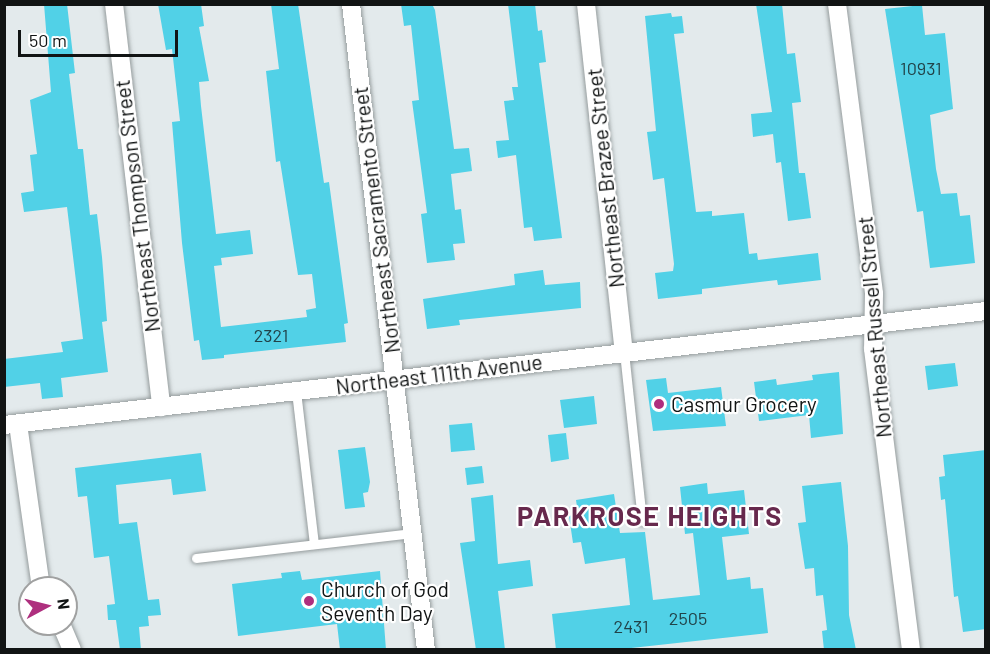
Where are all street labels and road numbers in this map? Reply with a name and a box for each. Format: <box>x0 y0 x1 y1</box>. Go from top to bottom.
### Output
street label: Northeast Brazee Street <box>581 67 629 289</box>
street label: Northeast Thompson Street <box>109 78 165 334</box>
street label: Northeast Sacramento Street <box>347 85 405 355</box>
street label: Northeast Russell Street <box>852 215 896 439</box>
street label: Northeast 111th Avenue <box>334 349 544 399</box>

